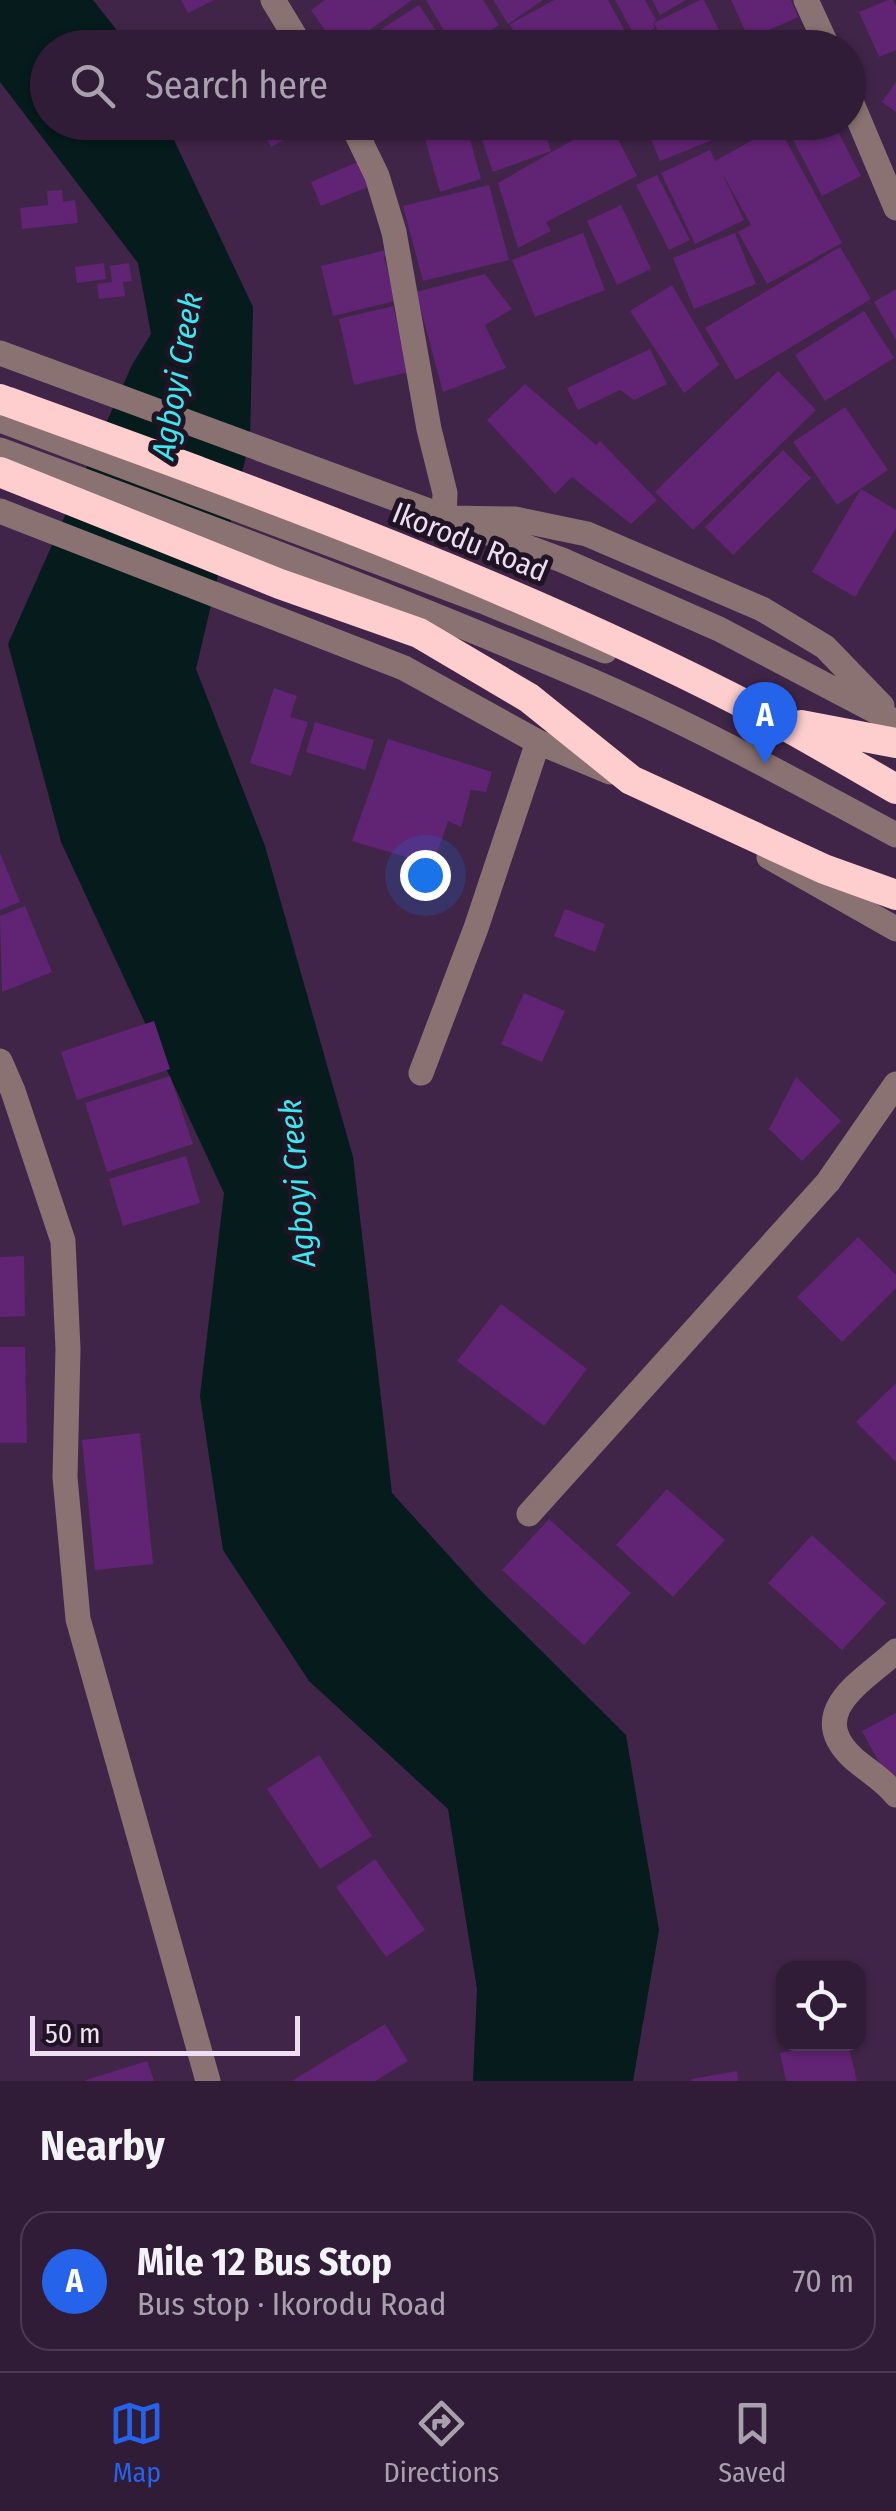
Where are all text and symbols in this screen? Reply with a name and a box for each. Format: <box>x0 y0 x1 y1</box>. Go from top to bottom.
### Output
search box <box>30 30 866 140</box>
icon: search <box>65 58 120 113</box>
text: Search here <box>145 62 328 108</box>
water label: Agboyi Creek <box>143 290 210 463</box>
street label: Ikorodu Road <box>387 495 553 589</box>
pin: A <box>732 682 798 764</box>
your location <box>400 850 451 901</box>
water label: Agboyi Creek <box>271 1097 323 1270</box>
map controls <box>776 1961 866 2051</box>
button: locate <box>776 1961 866 2051</box>
scale bar <box>30 2011 300 2056</box>
text: 50 m <box>45 2017 101 2050</box>
text: Nearby <box>40 2121 165 2171</box>
text: Mile 12 Bus Stop <box>137 2239 392 2285</box>
text: A <box>66 2262 83 2300</box>
text: 70 m <box>793 2262 854 2300</box>
text: Bus stop · Ikorodu Road <box>137 2285 446 2323</box>
tab: Map <box>109 2396 164 2489</box>
tab: Directions <box>383 2396 499 2489</box>
tab: Saved <box>718 2396 787 2489</box>

